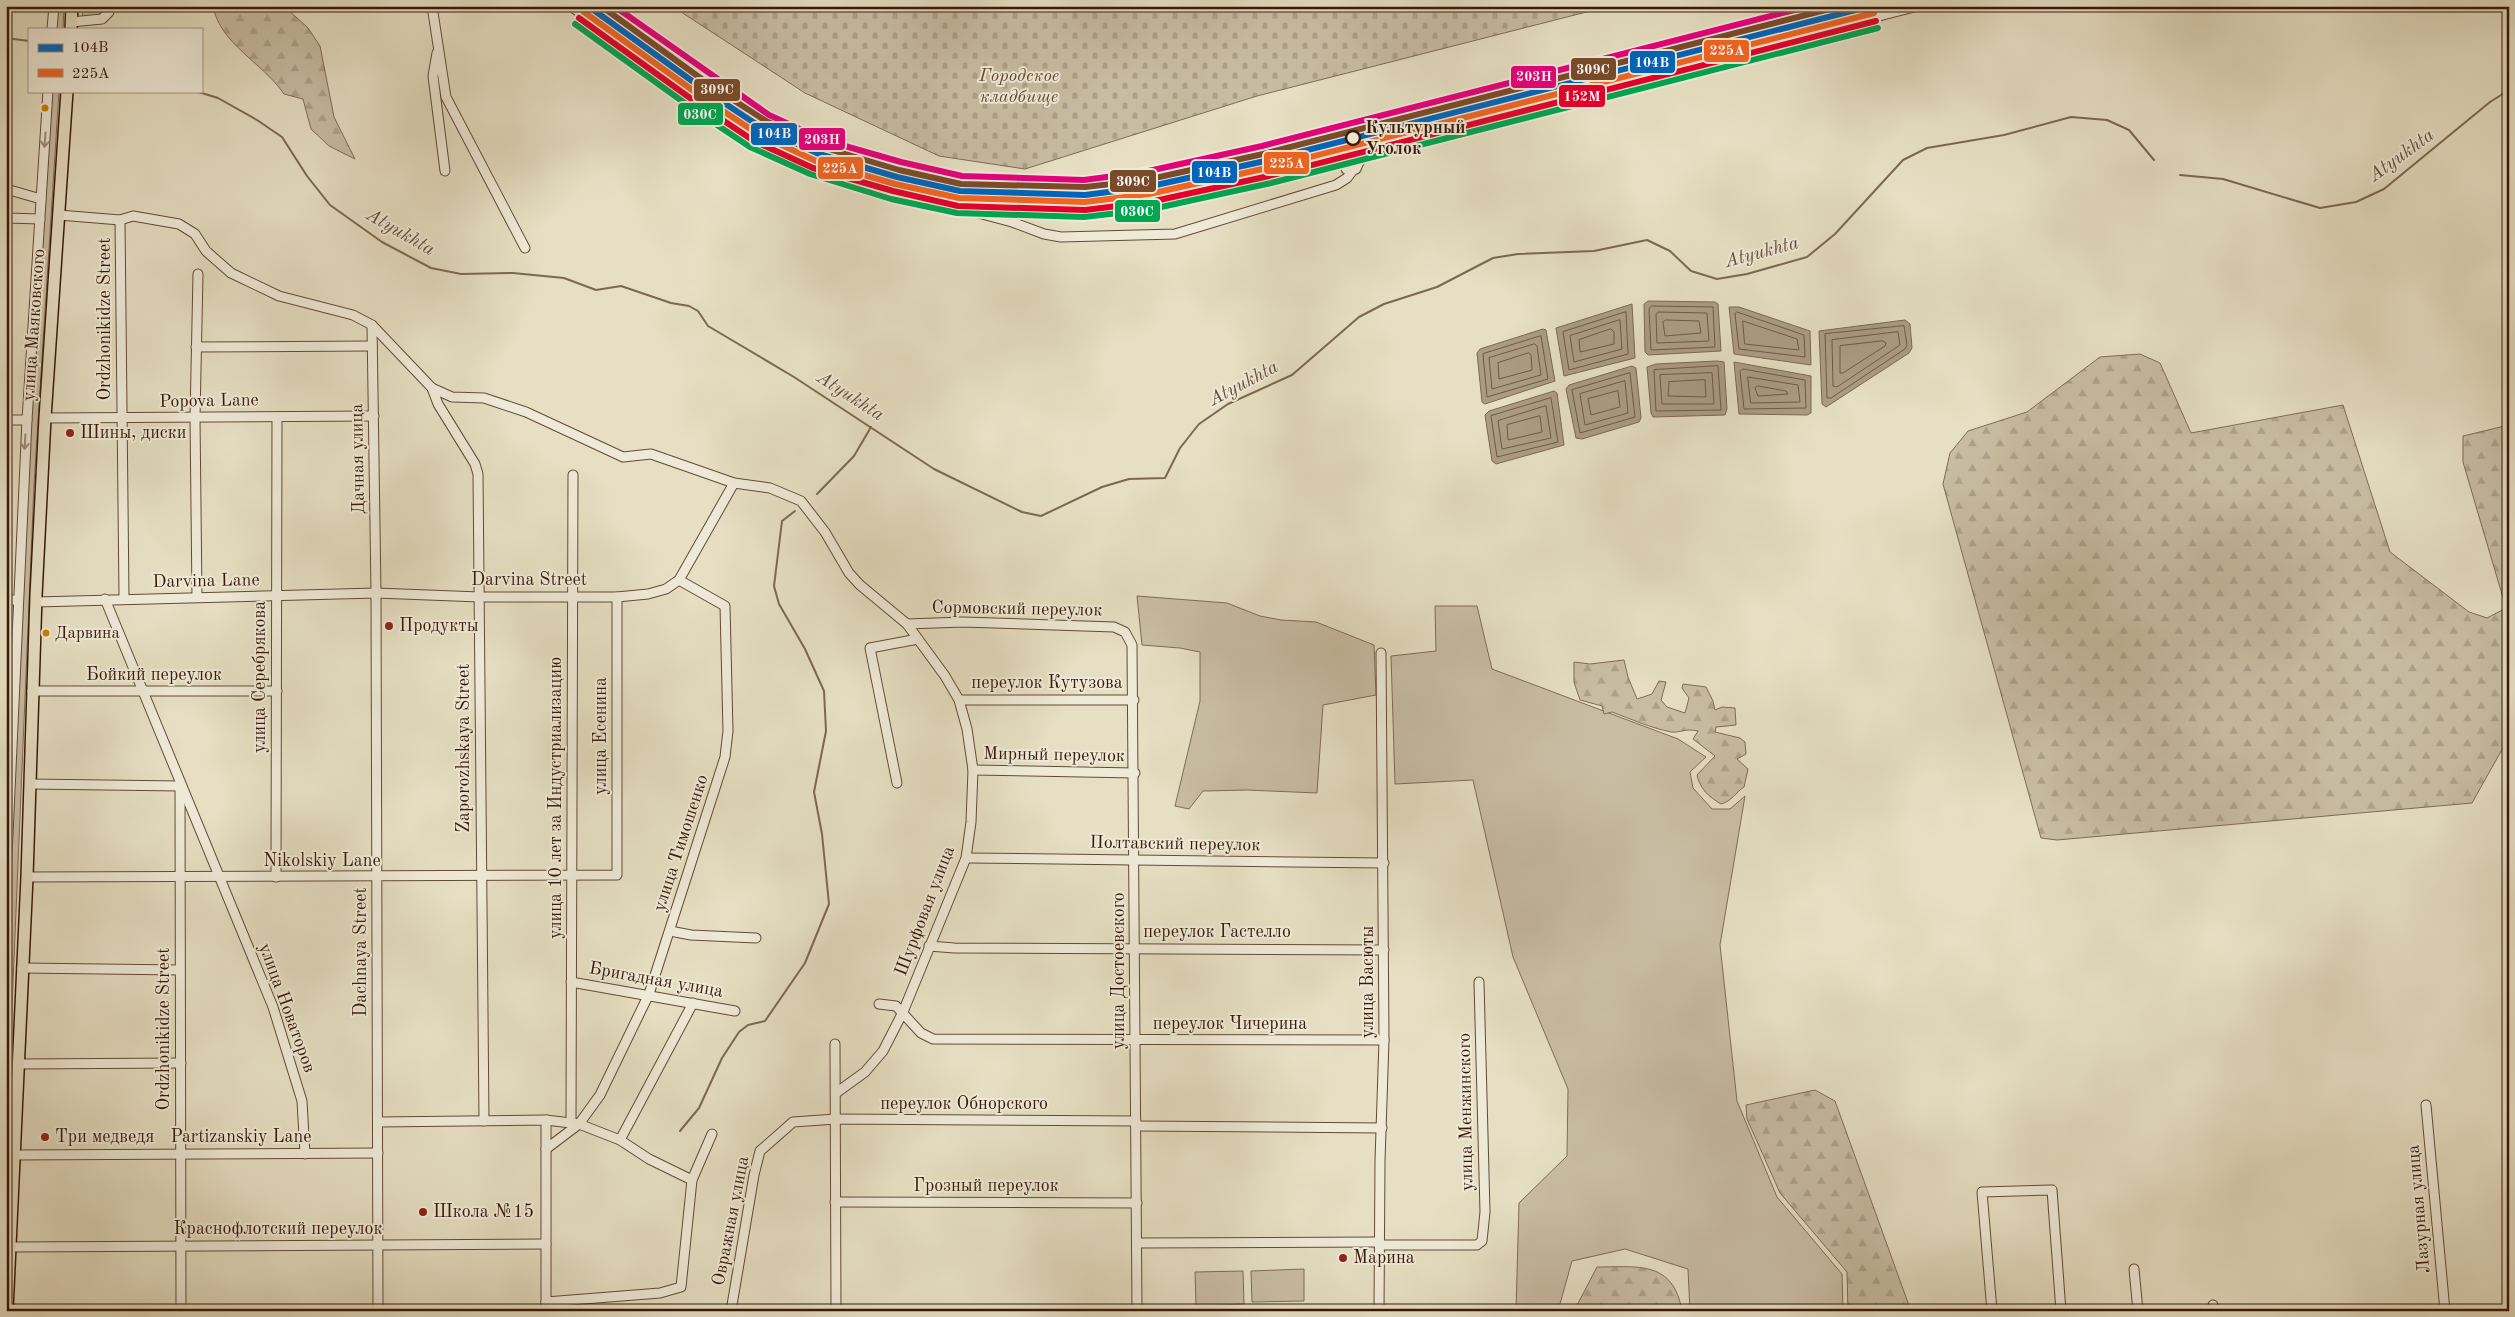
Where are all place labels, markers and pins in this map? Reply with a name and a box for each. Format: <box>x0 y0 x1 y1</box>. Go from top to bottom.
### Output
unlabelled marker <box>40 103 50 113</box>
place label: Культурный Уголок <box>1365 119 1466 158</box>
marker: Культурный Уголок <box>1345 130 1361 146</box>
place label: Шины, диски <box>80 424 186 442</box>
marker: Шины, диски <box>64 427 76 439</box>
place label: Продукты <box>399 617 479 635</box>
marker: Продукты <box>383 620 395 632</box>
place label: Дарвина <box>55 625 120 642</box>
marker: Дарвина <box>41 628 51 638</box>
place label: Три медведя <box>55 1128 154 1146</box>
marker: Три медведя <box>39 1131 51 1143</box>
place label: Школа №15 <box>433 1203 534 1221</box>
marker: Школа №15 <box>417 1206 429 1218</box>
place label: Марина <box>1353 1249 1415 1267</box>
marker: Марина <box>1337 1252 1349 1264</box>

